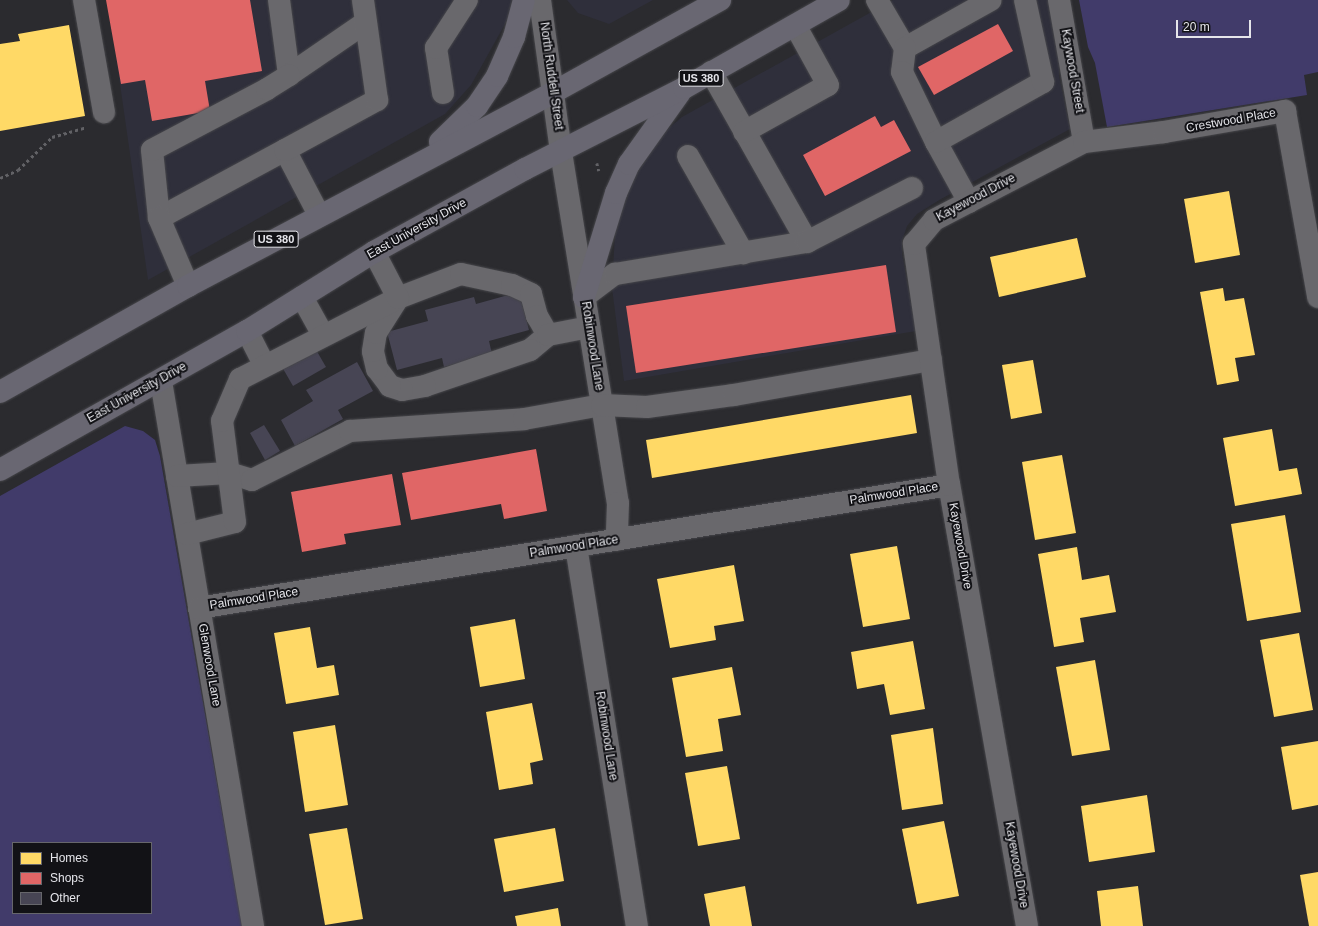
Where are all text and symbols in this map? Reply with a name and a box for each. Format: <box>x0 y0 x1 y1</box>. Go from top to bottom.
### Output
scale bar <box>1178 12 1253 38</box>
text: 20 m <box>1183 20 1210 34</box>
street label: North Ruddell Street <box>536 21 566 131</box>
street label: Kaywood Street <box>1058 28 1086 114</box>
road number: US 380 <box>678 69 724 87</box>
street label: Crestwood Place <box>1185 106 1277 136</box>
street label: Kayewood Drive <box>934 171 1018 225</box>
street label: East University Drive <box>365 196 469 262</box>
road number: US 380 <box>253 230 299 248</box>
street label: Robinwood Lane <box>578 300 606 392</box>
street label: East University Drive <box>85 360 189 426</box>
street label: Palmwood Place <box>849 480 939 508</box>
street label: Kayewood Drive <box>945 502 975 590</box>
street label: Palmwood Place <box>529 533 619 561</box>
street label: Palmwood Place <box>209 585 299 613</box>
street label: Glenwood Lane <box>195 622 223 708</box>
street label: Robinwood Lane <box>592 690 620 782</box>
street label: Kayewood Drive <box>1001 821 1031 909</box>
legend <box>12 842 152 914</box>
text: Homes <box>50 851 88 865</box>
text: Shops <box>50 871 84 885</box>
text: Other <box>50 891 80 905</box>

